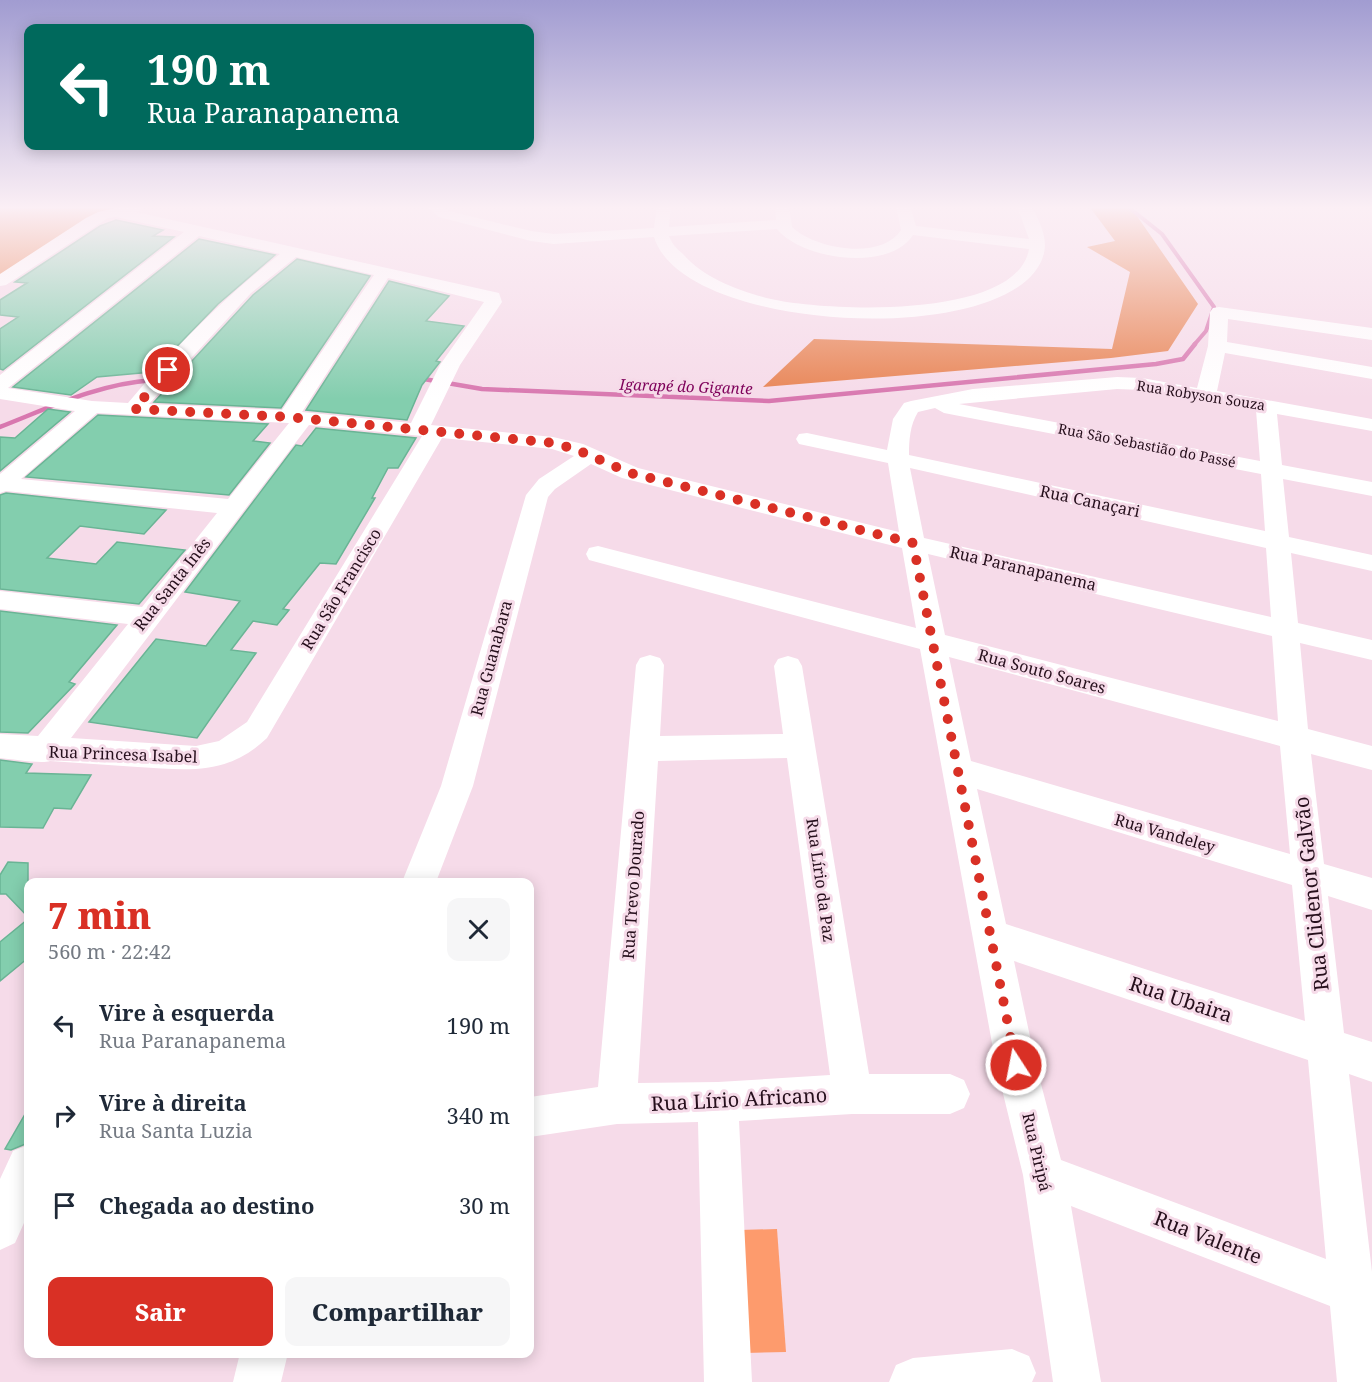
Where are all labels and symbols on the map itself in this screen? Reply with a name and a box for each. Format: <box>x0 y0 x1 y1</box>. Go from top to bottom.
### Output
pin <box>142 344 193 395</box>
water label: Igarapé do Gigante <box>618 374 754 398</box>
street label: Rua Robyson Souza <box>1135 375 1267 415</box>
street label: Rua São Sebastião do Passé <box>1057 418 1237 472</box>
street label: Rua Canaçari <box>1038 480 1142 522</box>
street label: Rua São Francisco <box>296 524 386 654</box>
street label: Rua Santa Inês <box>129 533 215 635</box>
street label: Rua Paranapanema <box>948 540 1098 596</box>
street label: Rua Guanabara <box>465 598 517 718</box>
street label: Rua Souto Soares <box>976 643 1108 699</box>
street label: Rua Princesa Isabel <box>48 740 198 768</box>
street label: Rua Clidenor Galvão <box>1287 795 1335 993</box>
street label: Rua Vandeley <box>1112 808 1219 858</box>
street label: Rua Trevo Dourado <box>617 810 649 960</box>
street label: Rua Lírio da Paz <box>801 817 841 943</box>
street label: Rua Ubaira <box>1126 970 1236 1028</box>
position arrow <box>984 1033 1048 1097</box>
street label: Rua Lírio Africano <box>650 1081 828 1117</box>
street label: Rua Piripá <box>1017 1110 1057 1194</box>
street label: Rua Valente <box>1150 1204 1266 1270</box>

